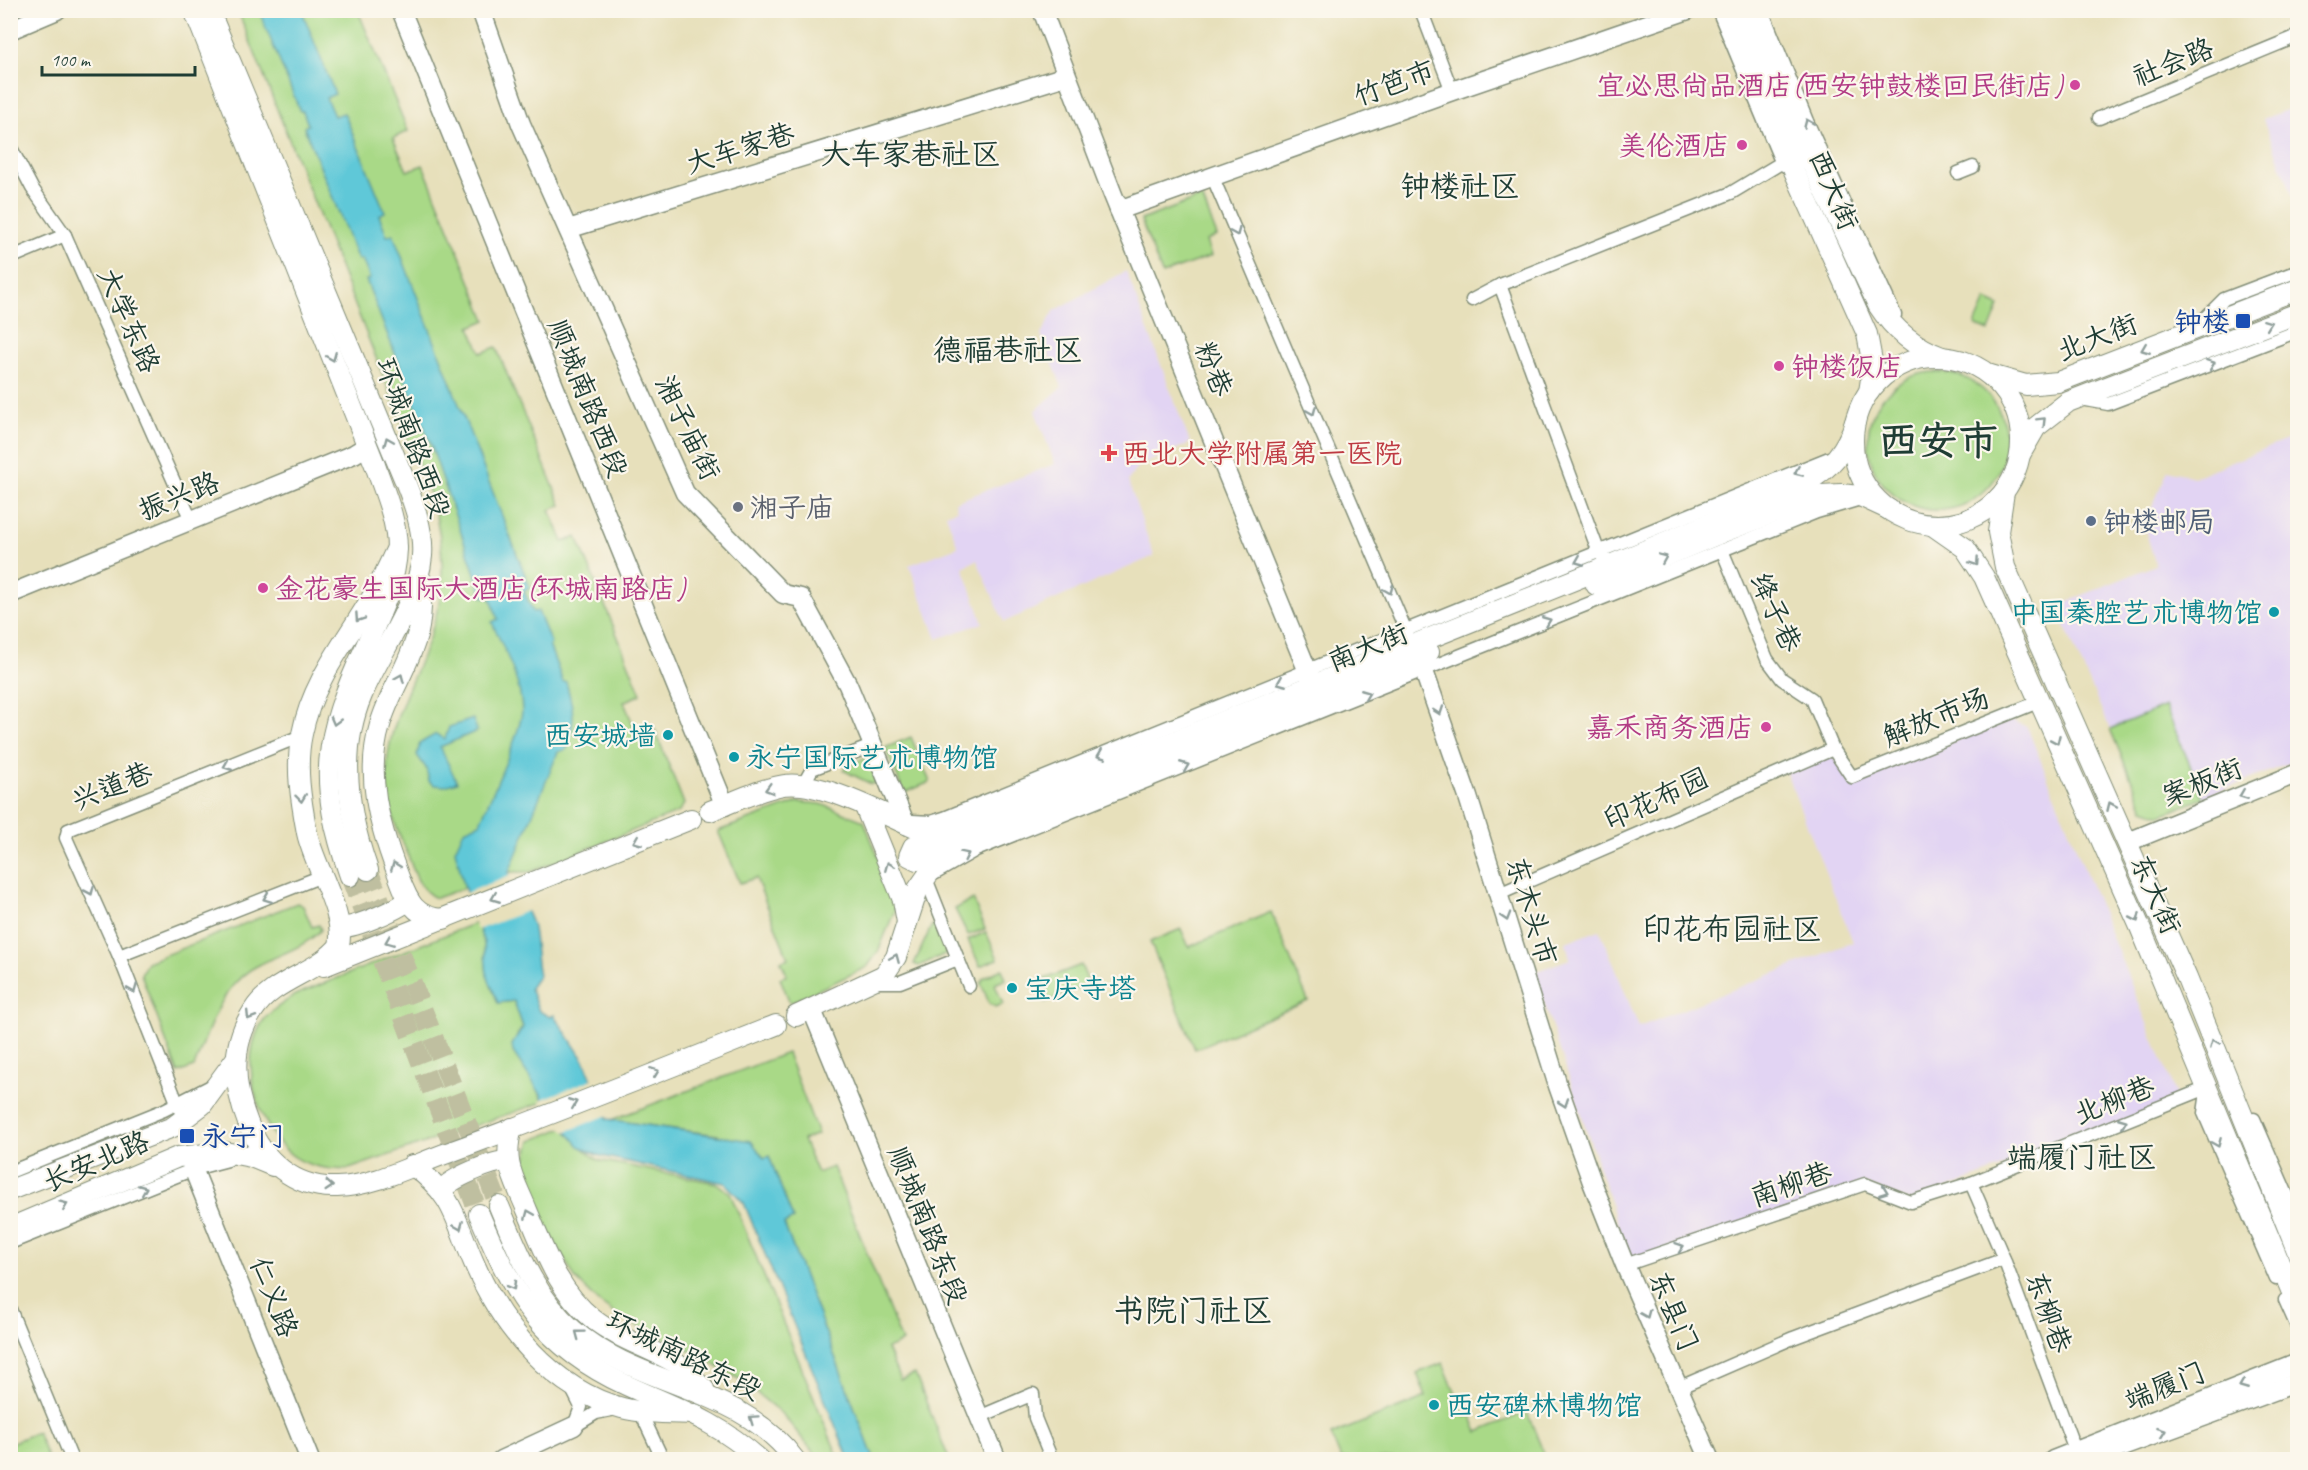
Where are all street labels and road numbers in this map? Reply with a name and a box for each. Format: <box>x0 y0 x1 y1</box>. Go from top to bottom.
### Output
street label: 社会路 <box>2127 30 2219 94</box>
street label: 竹笆市 <box>1349 52 1439 114</box>
street label: 大车家巷 <box>681 115 800 181</box>
street label: 西大街 <box>1801 144 1867 236</box>
street label: 大学东路 <box>90 262 168 378</box>
street label: 北大街 <box>2052 306 2142 368</box>
street label: 顺城南路西段 <box>540 314 636 482</box>
street label: 粉巷 <box>1187 336 1241 402</box>
street label: 环城南路西段 <box>368 353 458 523</box>
street label: 湘子庙街 <box>648 370 728 486</box>
street label: 振兴路 <box>133 464 225 528</box>
street label: 绛子巷 <box>1742 567 1810 658</box>
street label: 南大街 <box>1322 615 1414 679</box>
street label: 解放市场 <box>1878 680 1994 754</box>
street label: 案板街 <box>2156 750 2248 814</box>
street label: 兴道巷 <box>66 754 158 818</box>
street label: 印花布园 <box>1598 760 1714 838</box>
street label: 东大街 <box>2123 849 2189 939</box>
street label: 东木头市 <box>1499 852 1565 970</box>
street label: 北柳巷 <box>2068 1068 2160 1132</box>
street label: 长安北路 <box>38 1123 154 1199</box>
street label: 顺城南路东段 <box>880 1141 976 1309</box>
street label: 南柳巷 <box>1746 1153 1837 1214</box>
street label: 仁义路 <box>242 1251 306 1343</box>
street label: 东县门 <box>1641 1265 1707 1357</box>
street label: 东柳巷 <box>2018 1267 2080 1358</box>
street label: 环城南路东段 <box>601 1302 767 1408</box>
street label: 端履门 <box>2119 1354 2211 1418</box>

